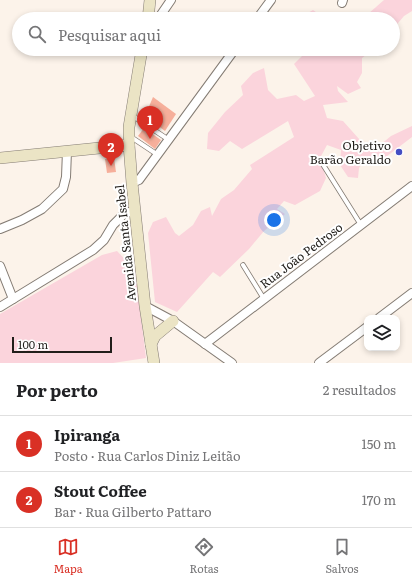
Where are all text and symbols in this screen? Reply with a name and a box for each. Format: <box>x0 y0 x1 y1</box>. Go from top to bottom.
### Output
search box <box>12 12 400 56</box>
icon: search <box>26 23 48 45</box>
text: Pesquisar aqui <box>58 23 161 46</box>
pin: 1 <box>137 106 163 139</box>
pin: 2 <box>98 133 124 166</box>
place label: Objetivo Barão Geraldo <box>310 136 391 168</box>
marker: Objetivo Barão Geraldo <box>394 147 404 157</box>
street label: Avenida Santa Isabel <box>110 184 140 302</box>
your location <box>264 210 284 230</box>
street label: Rua João Pedroso <box>256 218 346 292</box>
map controls <box>364 315 400 351</box>
button: layers <box>364 315 400 351</box>
scale bar <box>12 335 112 354</box>
text: 100 m <box>18 336 48 352</box>
text: Por perto <box>16 377 98 402</box>
text: 2 resultados <box>323 380 396 399</box>
text: Ipiranga <box>54 423 120 446</box>
text: 1 <box>26 434 32 453</box>
text: 150 m <box>361 434 396 453</box>
text: Posto · Rua Carlos Diniz Leitão <box>54 446 241 465</box>
text: Stout Coffee <box>54 479 147 502</box>
text: 2 <box>26 490 32 509</box>
text: 170 m <box>362 490 396 509</box>
text: Bar · Rua Gilberto Pattaro <box>54 502 212 521</box>
tab: Mapa <box>53 536 83 576</box>
tab: Rotas <box>190 536 219 576</box>
tab: Salvos <box>325 536 359 576</box>

